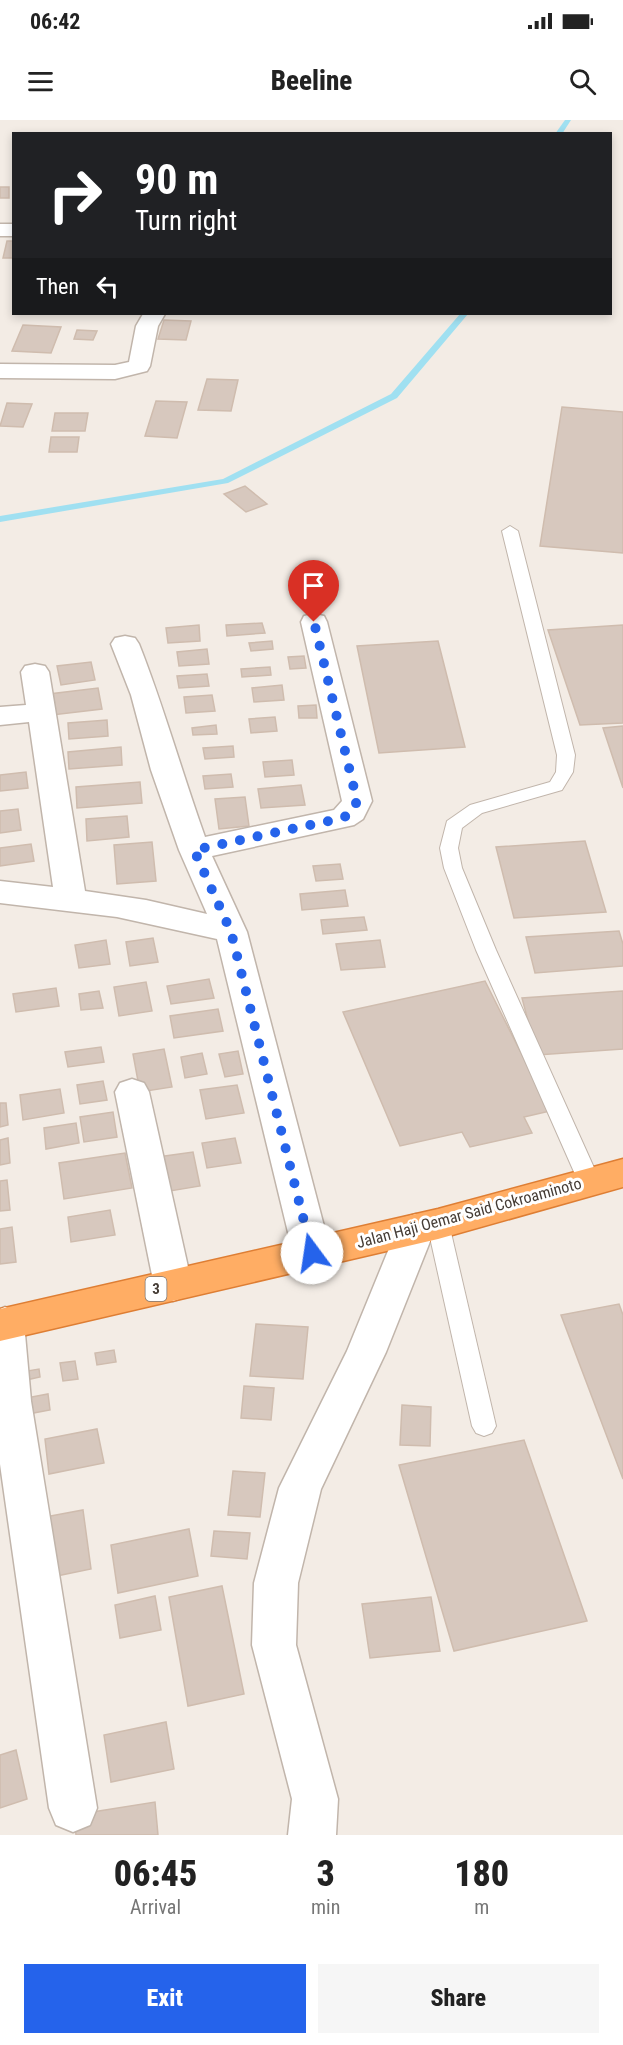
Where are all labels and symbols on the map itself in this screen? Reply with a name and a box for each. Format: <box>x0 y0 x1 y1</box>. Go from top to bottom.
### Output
pin <box>288 560 339 622</box>
street label: Jalan Haji Oemar Said Cokroaminoto <box>354 1174 584 1252</box>
position arrow <box>280 1221 344 1285</box>
road number: 3 <box>146 1277 166 1301</box>

